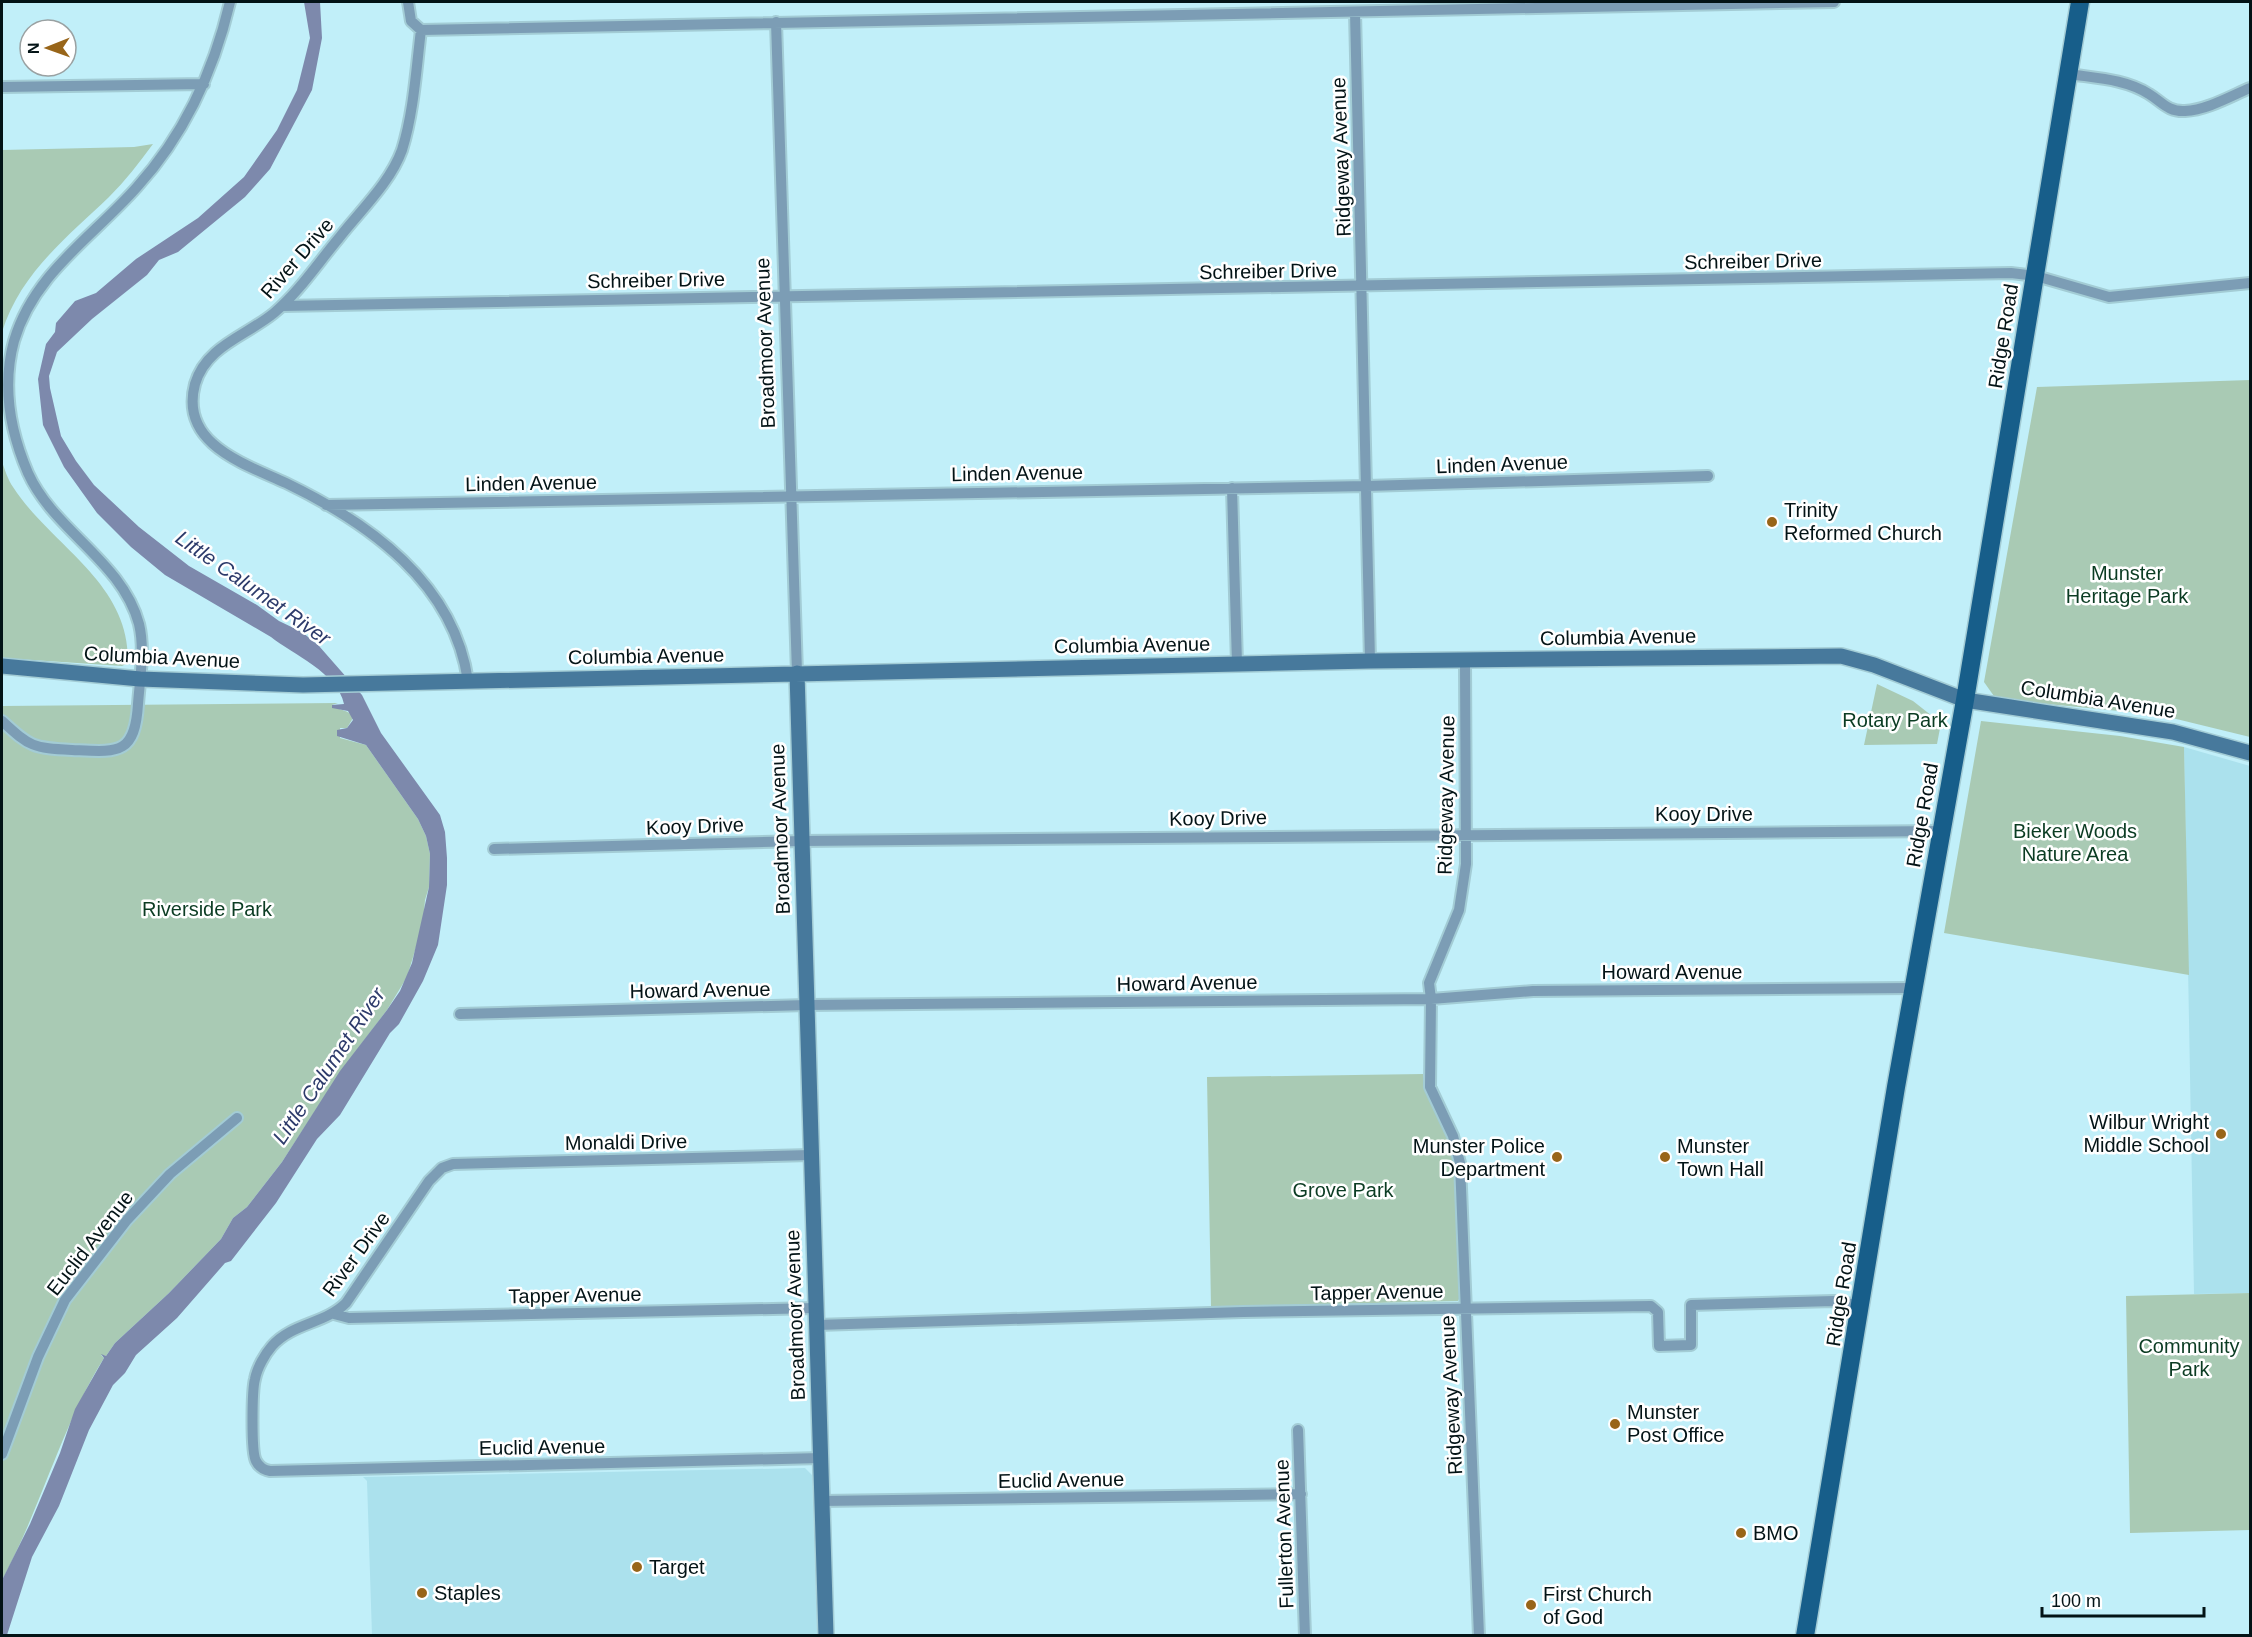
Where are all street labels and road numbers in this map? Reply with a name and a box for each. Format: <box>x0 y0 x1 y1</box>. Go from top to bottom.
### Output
street label: Ridgeway Avenue <box>1327 77 1355 237</box>
street label: River Drive <box>256 213 338 303</box>
street label: Schreiber Drive <box>1684 249 1822 273</box>
street label: Broadmoor Avenue <box>751 257 779 429</box>
street label: Schreiber Drive <box>1199 259 1337 283</box>
street label: Schreiber Drive <box>587 268 725 292</box>
street label: Ridge Road <box>1984 282 2022 390</box>
street label: Linden Avenue <box>1436 451 1568 477</box>
street label: Linden Avenue <box>951 461 1083 485</box>
street label: Linden Avenue <box>465 471 597 495</box>
street label: Columbia Avenue <box>1540 625 1696 649</box>
street label: Columbia Avenue <box>1054 633 1210 657</box>
street label: Columbia Avenue <box>83 642 241 672</box>
street label: Columbia Avenue <box>568 644 724 668</box>
street label: Columbia Avenue <box>2019 676 2177 722</box>
street label: Ridgeway Avenue <box>1434 715 1458 875</box>
street label: Broadmoor Avenue <box>766 743 794 915</box>
street label: Ridge Road <box>1902 761 1942 869</box>
street label: Kooy Drive <box>1655 803 1753 825</box>
street label: Kooy Drive <box>1169 806 1267 830</box>
street label: Kooy Drive <box>646 813 744 839</box>
street label: Howard Avenue <box>1602 961 1742 983</box>
street label: Howard Avenue <box>1116 971 1258 995</box>
street label: Howard Avenue <box>629 978 771 1002</box>
street label: Monaldi Drive <box>565 1130 687 1154</box>
street label: Euclid Avenue <box>42 1186 138 1300</box>
street label: River Drive <box>318 1208 394 1300</box>
street label: Broadmoor Avenue <box>781 1229 809 1401</box>
street label: Ridge Road <box>1822 1240 1860 1348</box>
street label: Tapper Avenue <box>1310 1280 1444 1304</box>
street label: Tapper Avenue <box>508 1283 642 1307</box>
street label: Ridgeway Avenue <box>1436 1315 1466 1475</box>
street label: Euclid Avenue <box>479 1435 605 1459</box>
street label: Fullerton Avenue <box>1270 1459 1298 1609</box>
street label: Euclid Avenue <box>998 1468 1124 1492</box>

